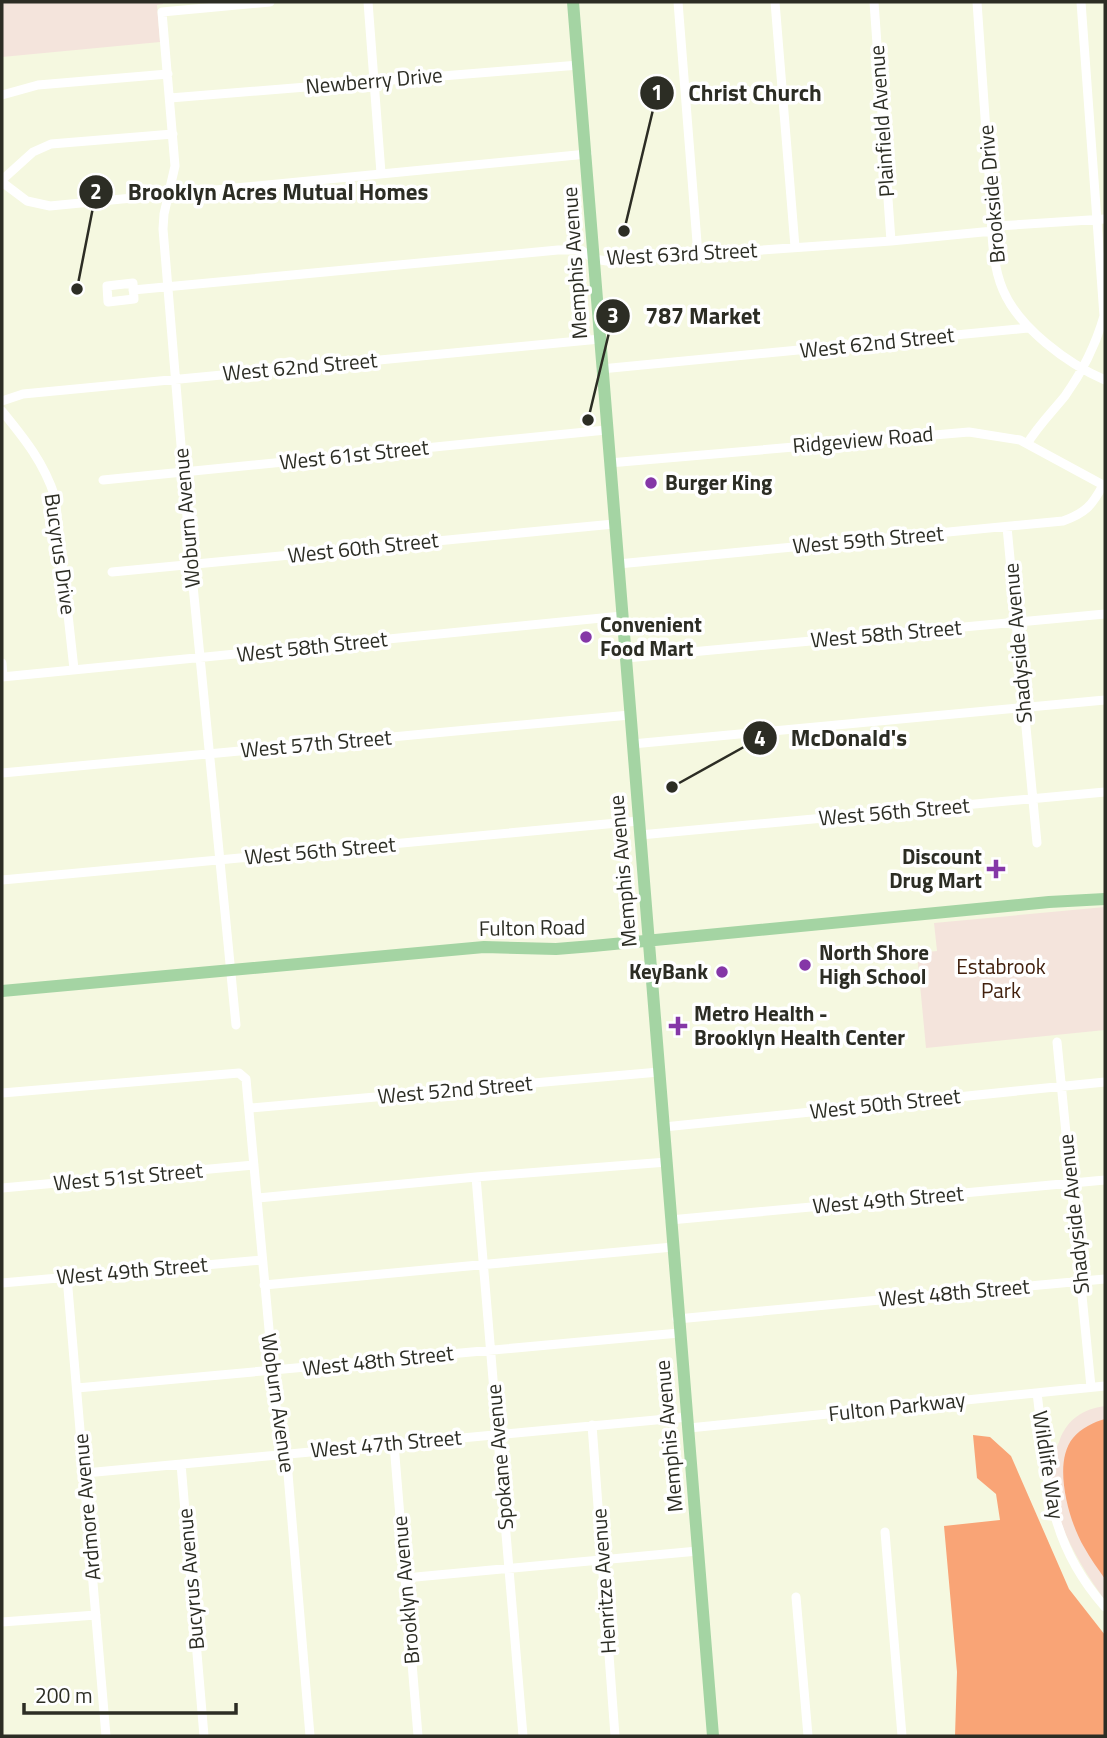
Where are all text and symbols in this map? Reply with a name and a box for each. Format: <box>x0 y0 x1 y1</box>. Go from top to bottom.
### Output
street label: Plainfield Avenue <box>860 44 902 198</box>
street label: Newberry Drive <box>304 58 444 102</box>
callout: Christ Church <box>639 71 836 115</box>
text: Christ Church <box>688 75 822 110</box>
text: 1 <box>651 76 663 108</box>
street label: Brookside Drive <box>969 124 1013 265</box>
callout: Brooklyn Acres Mutual Homes <box>78 170 442 214</box>
text: Brooklyn Acres Mutual Homes <box>128 174 428 209</box>
text: 2 <box>90 175 102 207</box>
street label: Memphis Avenue <box>553 186 595 340</box>
street label: West 63rd Street <box>606 233 759 273</box>
callout: 787 Market <box>596 294 774 338</box>
text: 787 Market <box>645 298 761 333</box>
text: 3 <box>607 299 619 331</box>
street label: West 62nd Street <box>798 318 956 366</box>
street label: West 62nd Street <box>221 343 379 389</box>
street label: Ridgeview Road <box>791 417 935 461</box>
street label: West 61st Street <box>278 430 431 478</box>
street label: Woburn Avenue <box>164 447 208 589</box>
place label: Burger King <box>665 466 772 498</box>
marker: Burger King <box>643 475 659 491</box>
street label: Bucyrus Drive <box>37 491 85 617</box>
street label: West 59th Street <box>791 516 945 562</box>
street label: West 60th Street <box>286 523 441 571</box>
street label: Shadyside Avenue <box>994 562 1040 725</box>
place label: Convenient Food Mart <box>600 608 702 664</box>
street label: West 58th Street <box>809 610 963 656</box>
street label: West 58th Street <box>235 622 390 670</box>
marker: Convenient Food Mart <box>578 629 594 645</box>
callout: McDonald's <box>742 716 922 760</box>
street label: West 57th Street <box>239 720 393 766</box>
text: McDonald's <box>791 720 907 755</box>
text: 4 <box>754 722 766 754</box>
street label: West 56th Street <box>817 788 971 834</box>
street label: Memphis Avenue <box>599 794 645 949</box>
street label: West 56th Street <box>243 827 397 873</box>
place label: Discount Drug Mart <box>889 840 982 896</box>
marker: Discount Drug Mart <box>988 861 1004 877</box>
street label: Fulton Road <box>478 910 586 944</box>
place label: North Shore High School <box>819 936 929 992</box>
park label: Estabrook Park <box>956 950 1046 1006</box>
place label: KeyBank <box>629 955 708 987</box>
marker: North Shore High School <box>797 957 813 973</box>
marker: KeyBank <box>714 964 730 980</box>
place label: Metro Health - Brooklyn Health Center <box>694 997 905 1053</box>
marker: Metro Health - Brooklyn Health Center <box>668 1016 688 1036</box>
street label: West 52nd Street <box>376 1066 534 1112</box>
street label: West 50th Street <box>808 1079 963 1127</box>
street label: Shadyside Avenue <box>1049 1133 1097 1296</box>
street label: West 51st Street <box>52 1153 205 1198</box>
street label: West 49th Street <box>811 1176 965 1222</box>
street label: West 49th Street <box>55 1247 209 1293</box>
street label: West 48th Street <box>877 1269 1031 1315</box>
street label: Woburn Avenue <box>253 1331 305 1475</box>
street label: West 48th Street <box>301 1336 456 1384</box>
street label: Memphis Avenue <box>645 1359 691 1514</box>
street label: Spokane Avenue <box>477 1383 521 1531</box>
street label: Fulton Parkway <box>827 1383 967 1429</box>
street label: Wildlife Way <box>1025 1408 1073 1521</box>
street label: West 47th Street <box>309 1420 463 1466</box>
street label: Ardmore Avenue <box>64 1432 108 1582</box>
street label: Bucyrus Avenue <box>168 1507 212 1651</box>
street label: Henritze Avenue <box>582 1507 624 1655</box>
street label: Brooklyn Avenue <box>383 1515 427 1666</box>
scale bar <box>24 1672 236 1716</box>
text: 200 m <box>35 1679 92 1711</box>

